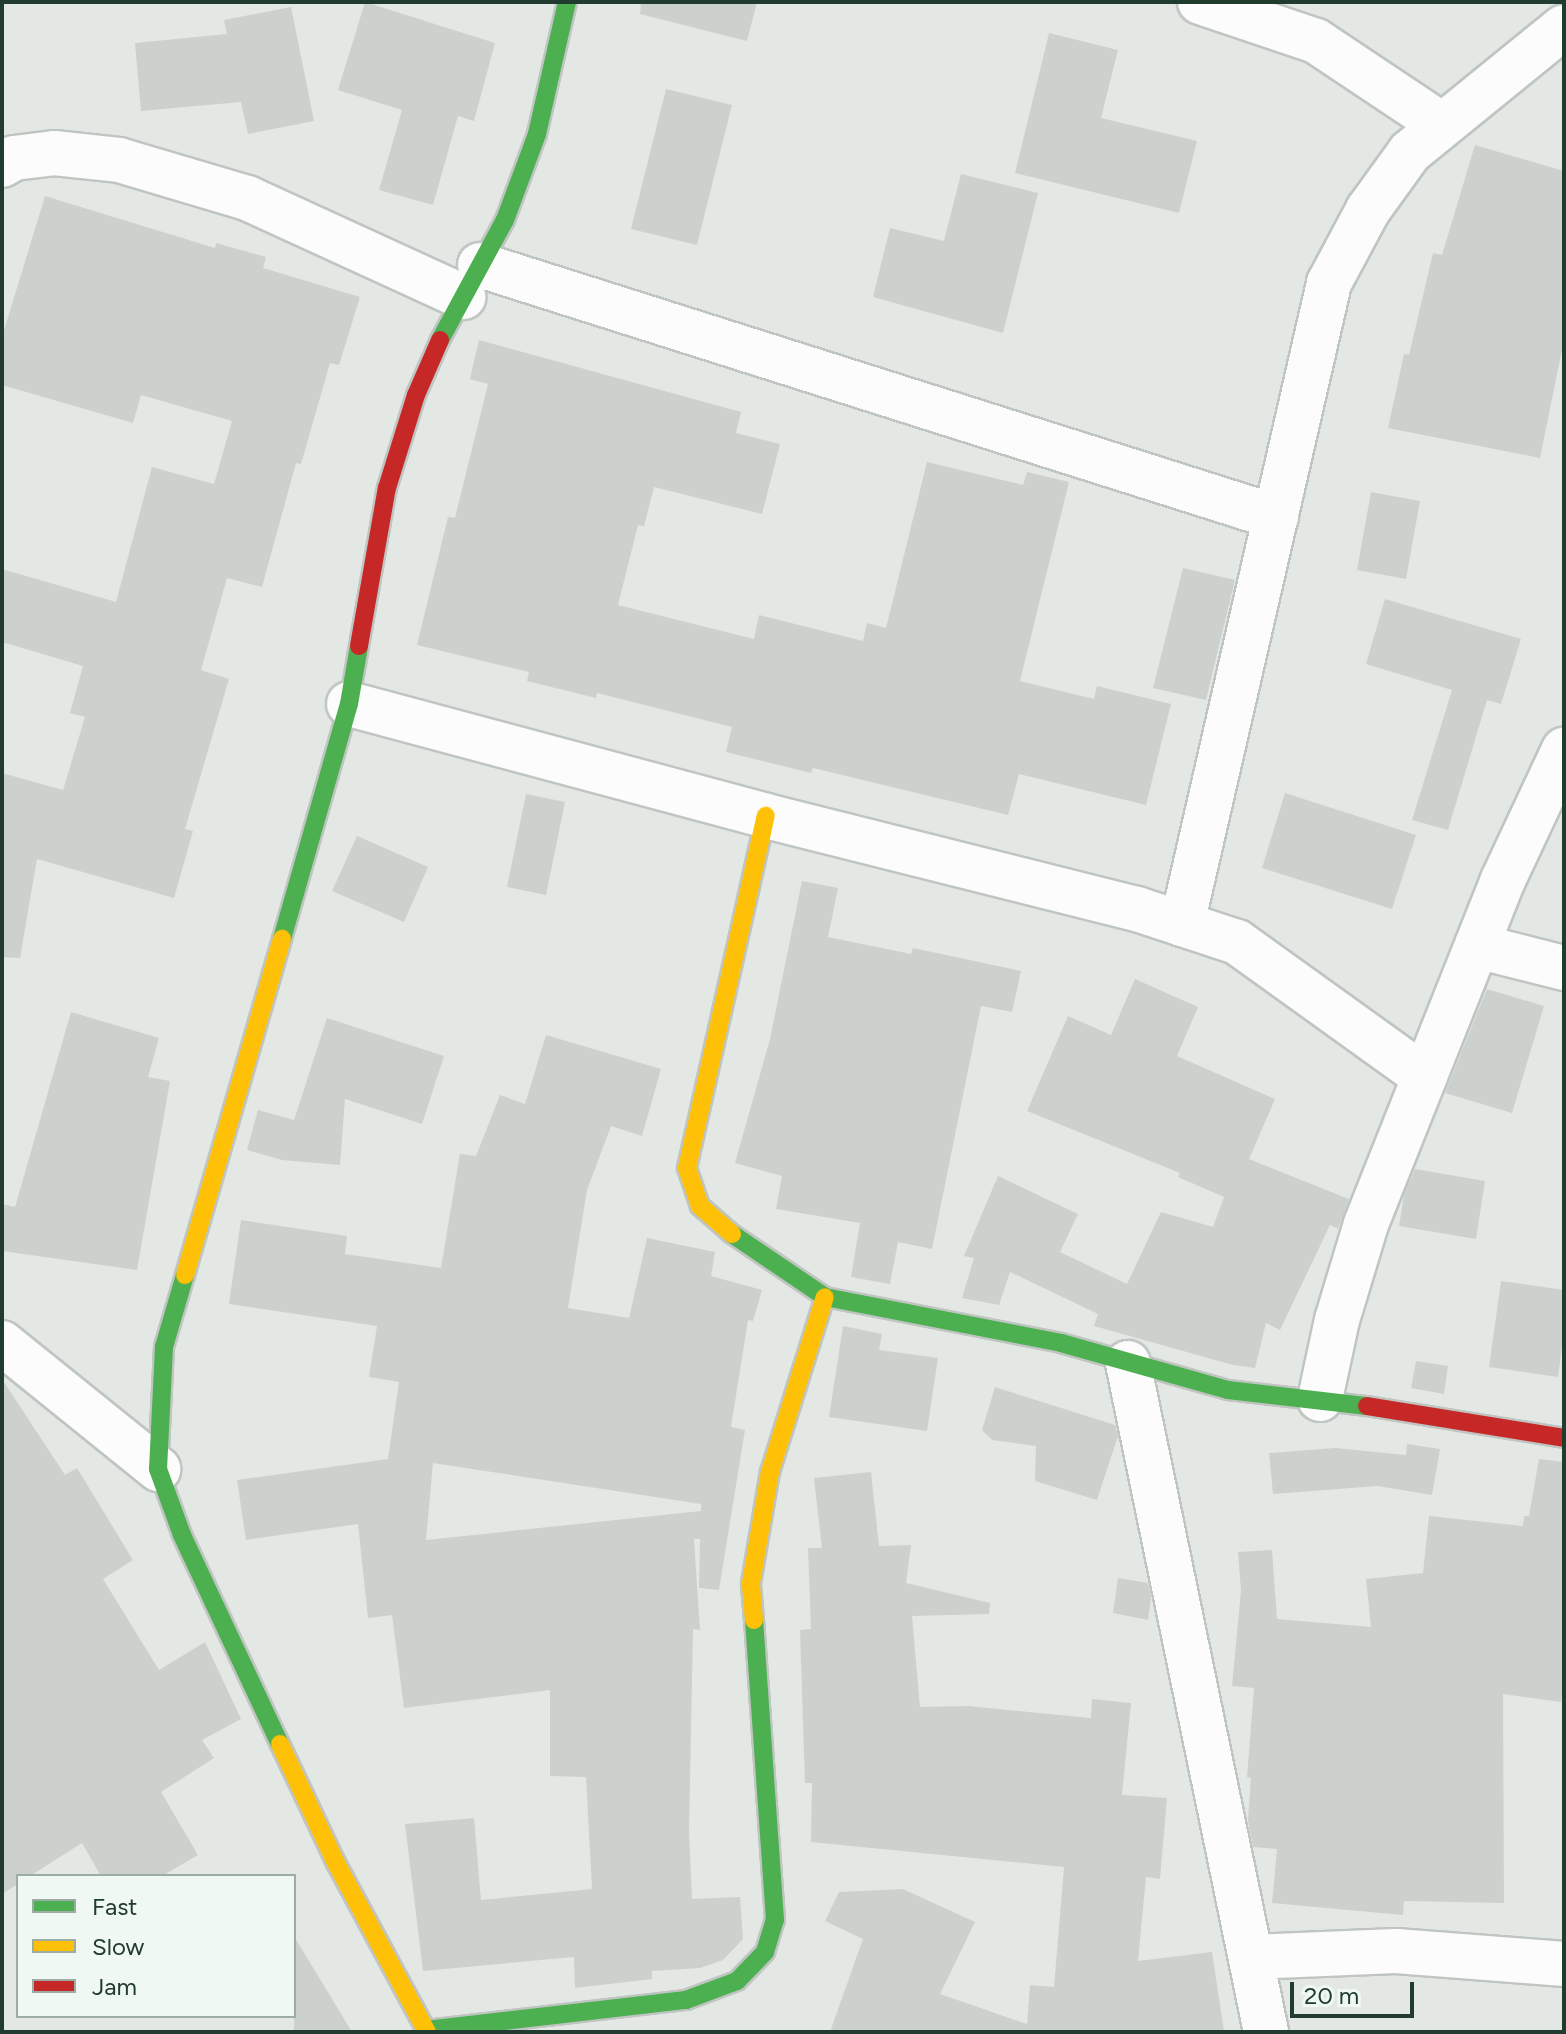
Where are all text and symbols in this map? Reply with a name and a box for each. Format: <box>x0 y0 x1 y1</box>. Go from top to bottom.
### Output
legend <box>16 1874 296 2018</box>
text: Fast <box>92 1892 137 1921</box>
text: Slow <box>92 1932 144 1961</box>
scale bar <box>1294 1966 1418 2016</box>
text: Jam <box>92 1972 137 2001</box>
text: 20 m <box>1304 1981 1359 2010</box>

